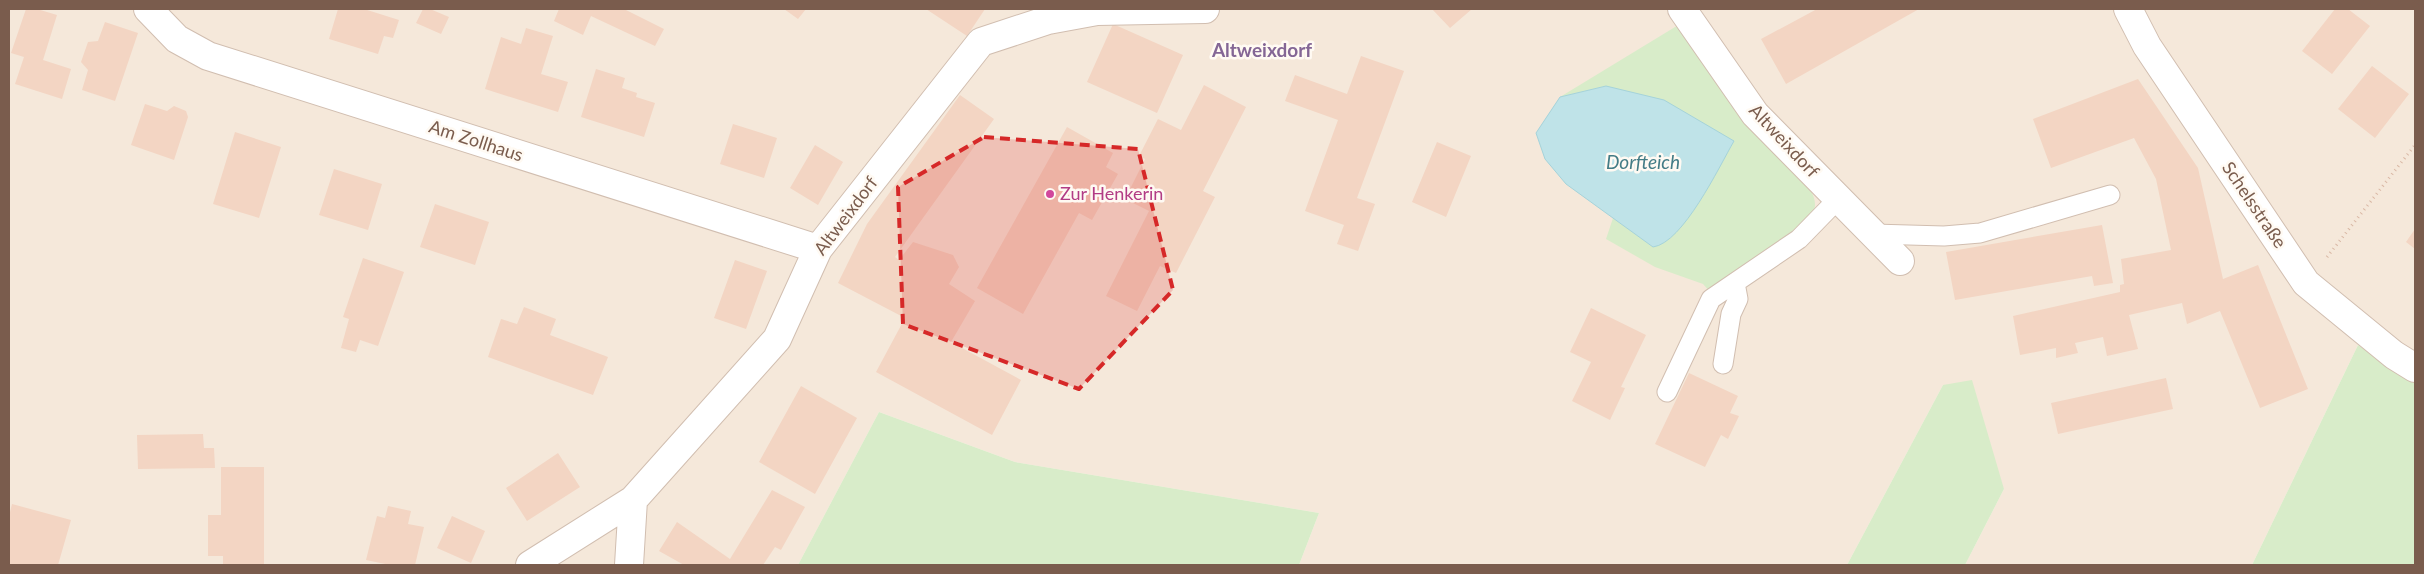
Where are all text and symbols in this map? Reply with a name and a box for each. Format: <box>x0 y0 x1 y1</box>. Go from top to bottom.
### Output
district label: Altweixdorf <box>1211 38 1312 61</box>
street label: Altweixdorf <box>1745 99 1825 182</box>
street label: Am Zollhaus <box>427 115 526 166</box>
water label: Dorfteich <box>1606 150 1680 173</box>
street label: Schelsstraße <box>2218 157 2292 252</box>
street label: Altweixdorf <box>809 171 882 259</box>
place label: Zur Henkerin <box>1060 182 1163 204</box>
marker: Zur Henkerin <box>1044 188 1056 200</box>

